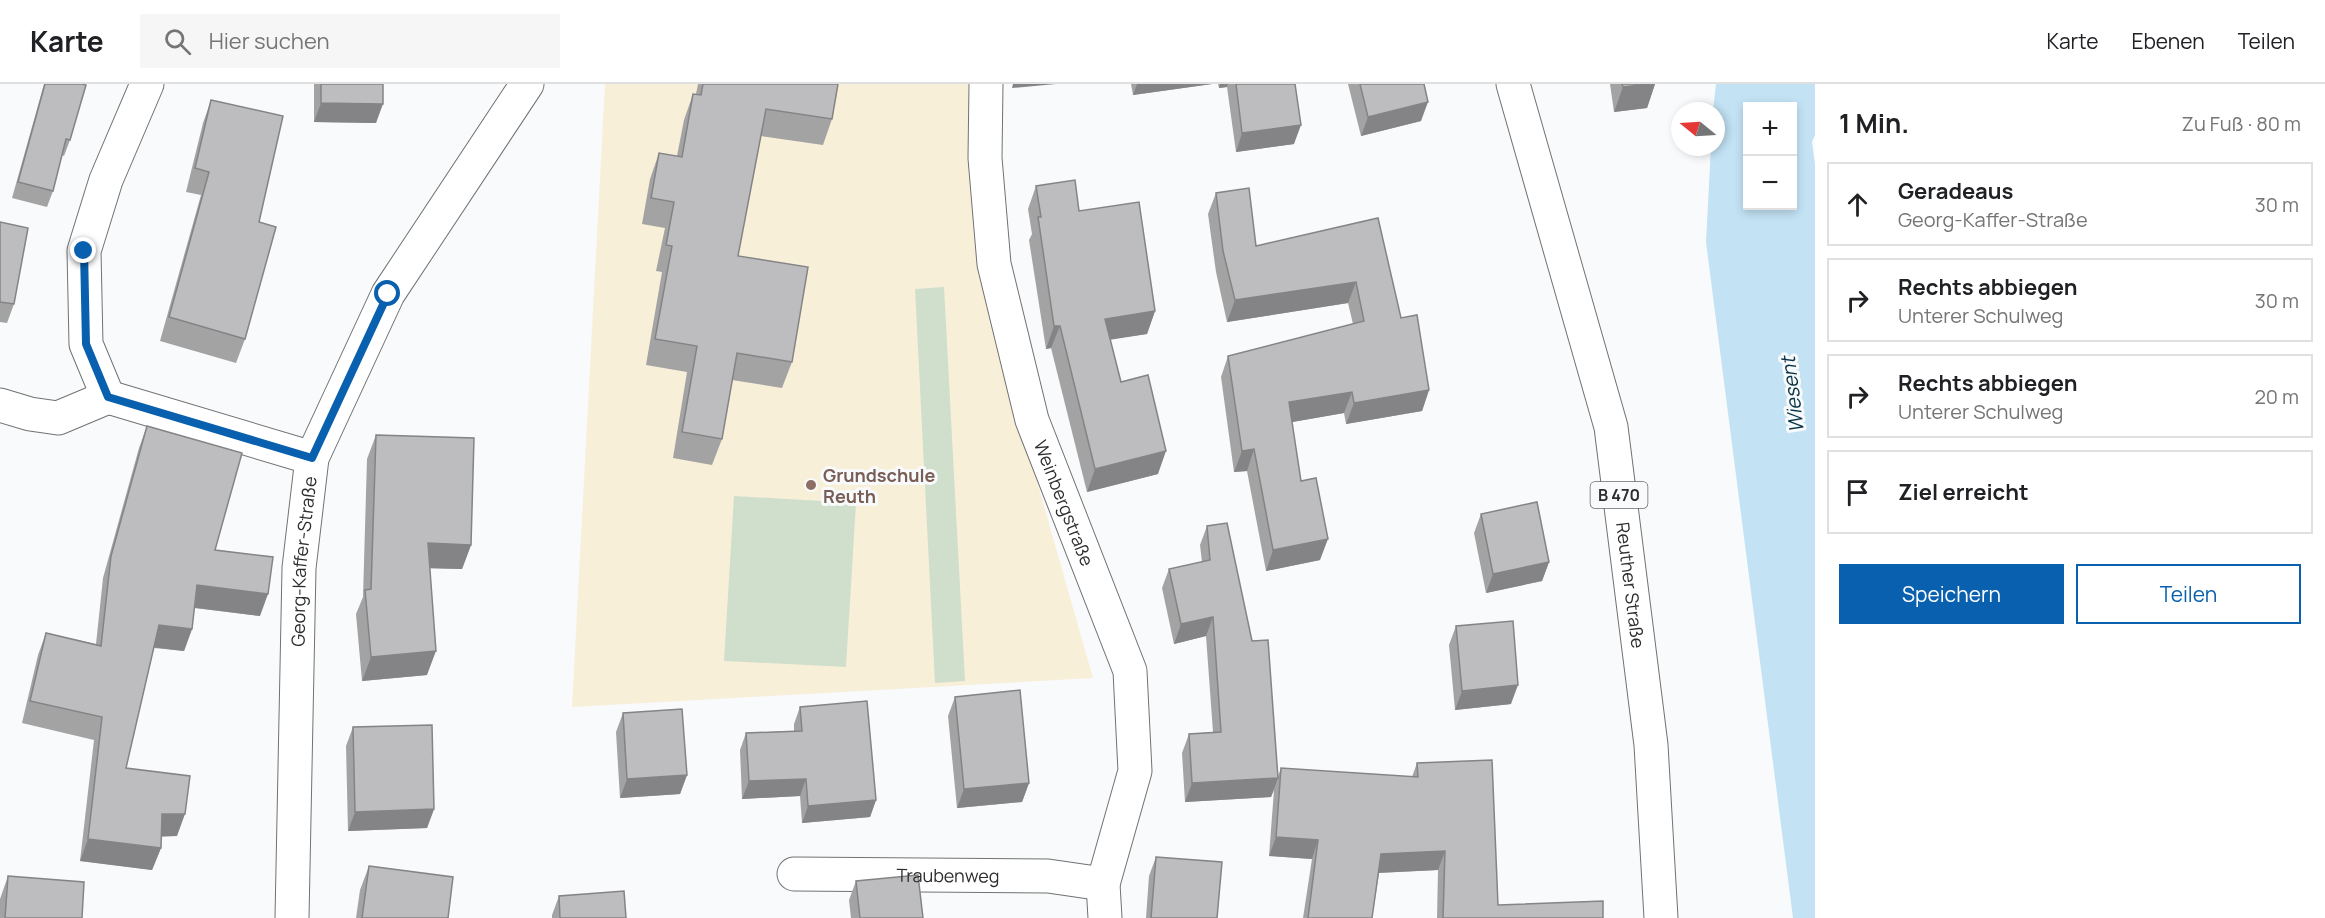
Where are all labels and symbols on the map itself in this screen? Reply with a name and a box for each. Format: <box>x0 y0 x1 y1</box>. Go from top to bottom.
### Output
north arrow <box>1671 102 1725 156</box>
route end <box>70 237 96 263</box>
route start <box>374 280 400 306</box>
water label: Wiesent <box>1774 353 1810 435</box>
street label: Weinbergstraße <box>1029 436 1100 569</box>
place label: Grundschule Reuth <box>823 463 936 508</box>
street label: Georg-Kaffer-Straße <box>285 475 322 647</box>
marker: Grundschule Reuth <box>804 478 818 492</box>
road number: B 470 <box>1590 482 1648 508</box>
street label: Reuther Straße <box>1611 521 1651 649</box>
street label: Traubenweg <box>896 863 1000 888</box>

